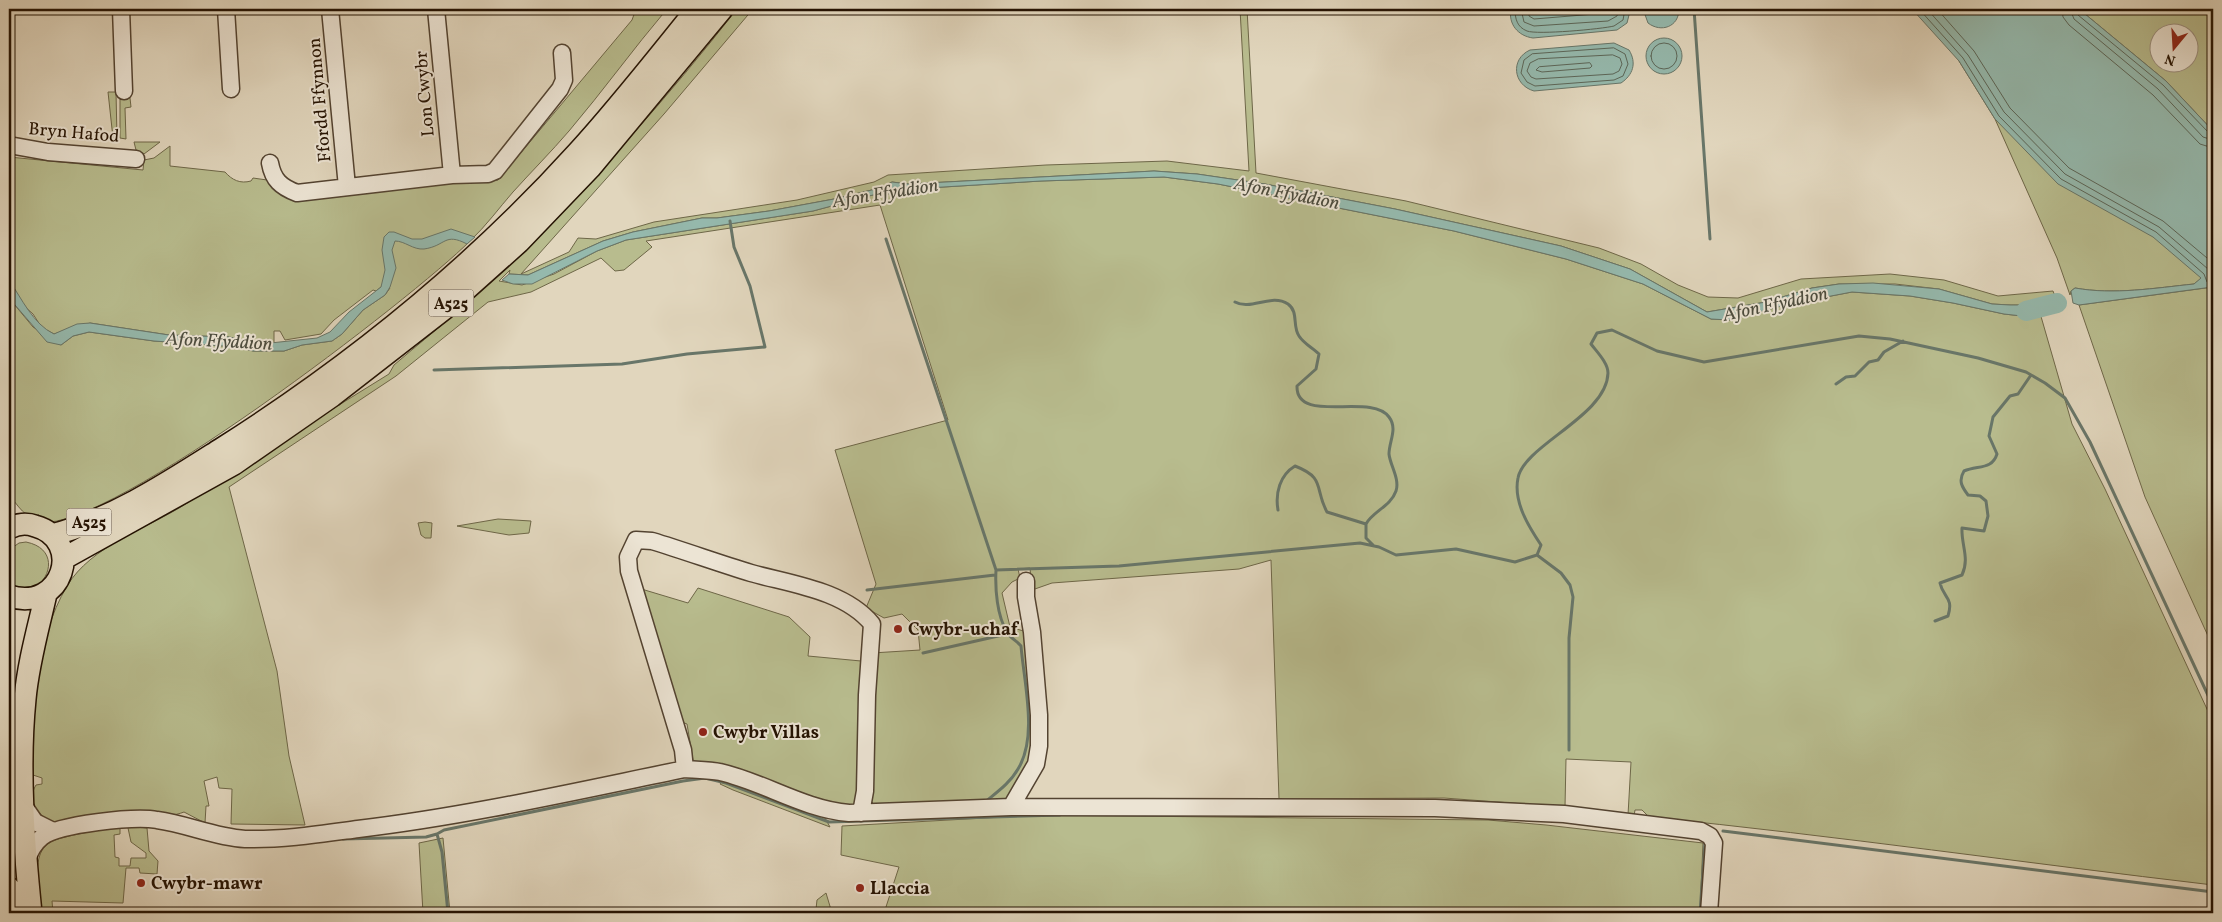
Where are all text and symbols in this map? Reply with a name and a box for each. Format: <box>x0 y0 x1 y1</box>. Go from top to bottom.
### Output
north arrow <box>2150 22 2200 72</box>
street label: Ffordd Ffynnon <box>303 36 338 163</box>
text: N <box>2163 48 2178 70</box>
street label: Lon Cwybr <box>409 49 442 138</box>
street label: Bryn Hafod <box>27 117 120 150</box>
water label: Afon Ffyddion <box>1231 171 1342 217</box>
water label: Afon Ffyddion <box>830 173 940 215</box>
water label: Afon Ffyddion <box>1719 281 1831 329</box>
road number: A525 <box>428 290 474 316</box>
water label: Afon Ffyddion <box>164 326 273 358</box>
road number: A525 <box>66 508 112 536</box>
place label: Cwybr-uchaf <box>908 618 1020 643</box>
marker: Cwybr-uchaf <box>892 623 904 635</box>
place label: Cwybr Villas <box>713 721 819 746</box>
marker: Cwybr Villas <box>697 726 709 738</box>
place label: Cwybr-mawr <box>151 872 263 897</box>
marker: Cwybr-mawr <box>135 877 147 889</box>
place label: Llaccia <box>870 877 930 902</box>
marker: Llaccia <box>854 882 866 894</box>

